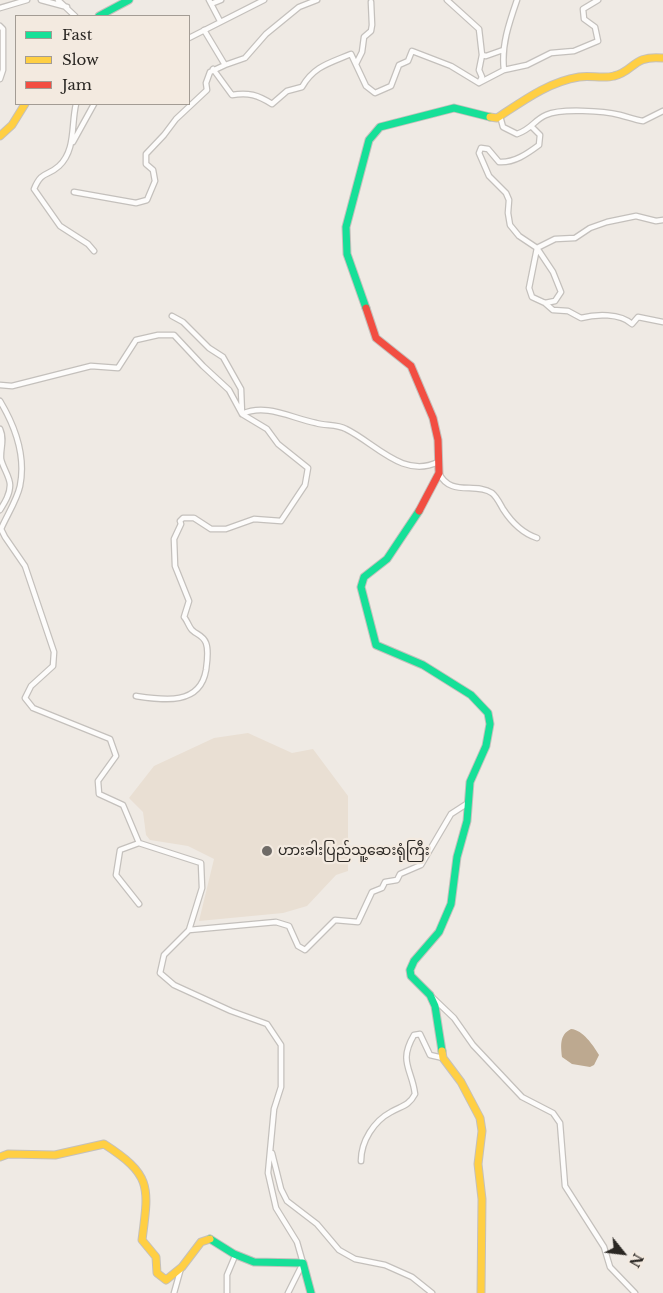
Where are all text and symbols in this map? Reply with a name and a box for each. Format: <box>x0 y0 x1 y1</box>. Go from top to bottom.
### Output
legend <box>15 15 190 105</box>
text: Fast <box>62 25 92 44</box>
text: Slow <box>62 50 99 69</box>
text: Jam <box>62 75 92 94</box>
place label: ဟားခါးပြည်သူ့ဆေးရုံကြီး <box>278 843 430 859</box>
marker: ဟားခါးပြည်သူ့ဆေးရုံကြီး <box>260 844 274 858</box>
north arrow <box>598 1228 648 1278</box>
text: N <box>625 1250 647 1270</box>

